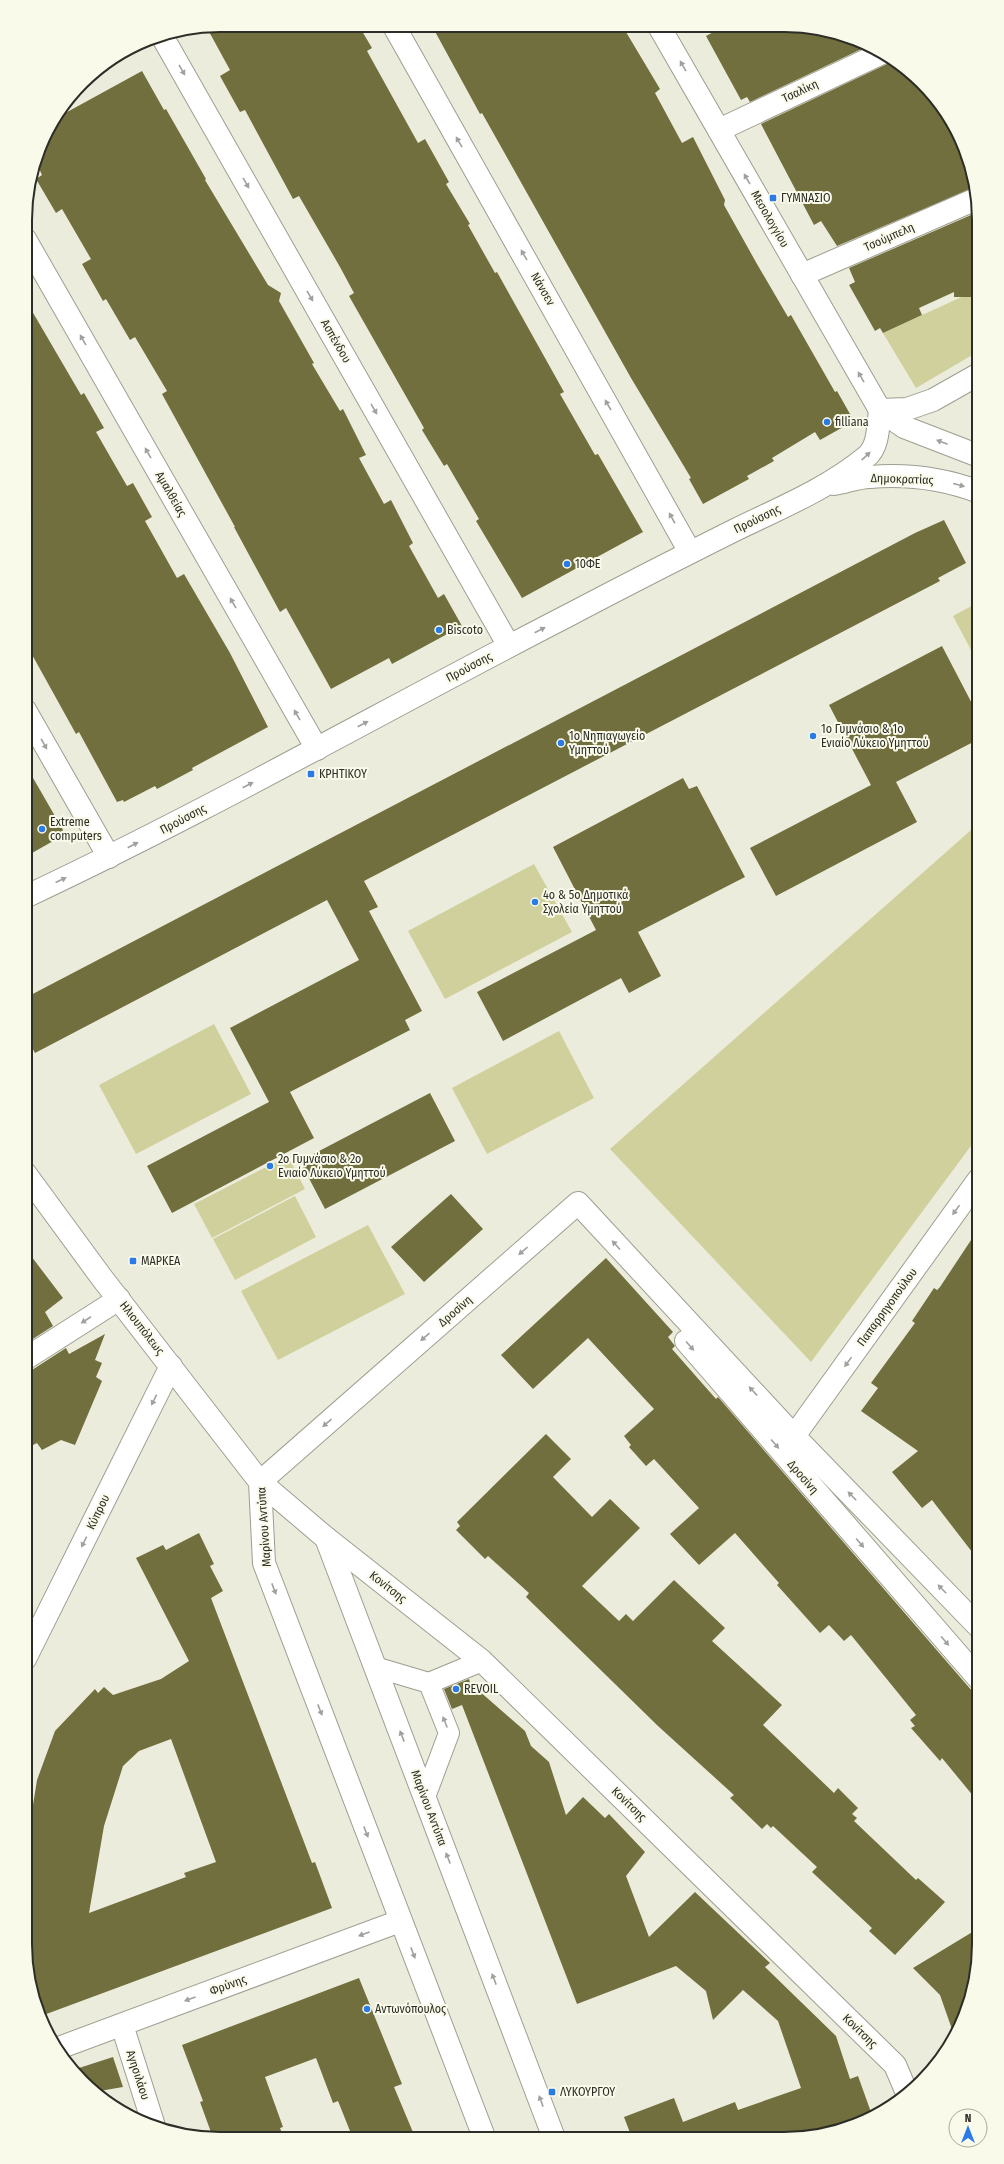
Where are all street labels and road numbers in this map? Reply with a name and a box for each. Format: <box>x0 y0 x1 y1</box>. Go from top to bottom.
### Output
street label: Τσαλίκη <box>780 77 820 105</box>
street label: Μεσολογγίου <box>748 188 792 250</box>
street label: Τσούμπελη <box>862 220 916 254</box>
street label: Νάνσεν <box>528 270 558 309</box>
street label: Ασπένδου <box>318 317 354 365</box>
street label: Αμαλθείας <box>152 469 190 519</box>
street label: Δημοκρατίας <box>870 471 934 487</box>
street label: Προύσσης <box>731 502 783 536</box>
street label: Προύσσης <box>444 649 494 685</box>
street label: Προύσσης <box>158 801 208 837</box>
street label: Παπαρρηγοπούλου <box>854 1265 920 1349</box>
street label: Δροσίνη <box>435 1293 475 1329</box>
street label: Ηλιουπόλεως <box>117 1299 167 1357</box>
street label: Δροσίνη <box>785 1457 821 1497</box>
street label: Μαρίνου Αντύπα <box>254 1487 274 1567</box>
street label: Κύπρου <box>83 1492 113 1532</box>
street label: Κονίτσης <box>367 1568 409 1606</box>
street label: Μαρίνου Αντύπα <box>408 1768 450 1848</box>
street label: Κονίτσης <box>609 1784 649 1824</box>
street label: Φρύνης <box>208 1972 248 1998</box>
street label: Κονίτσης <box>840 2011 880 2051</box>
street label: Αγησιλάου <box>123 2048 153 2102</box>

